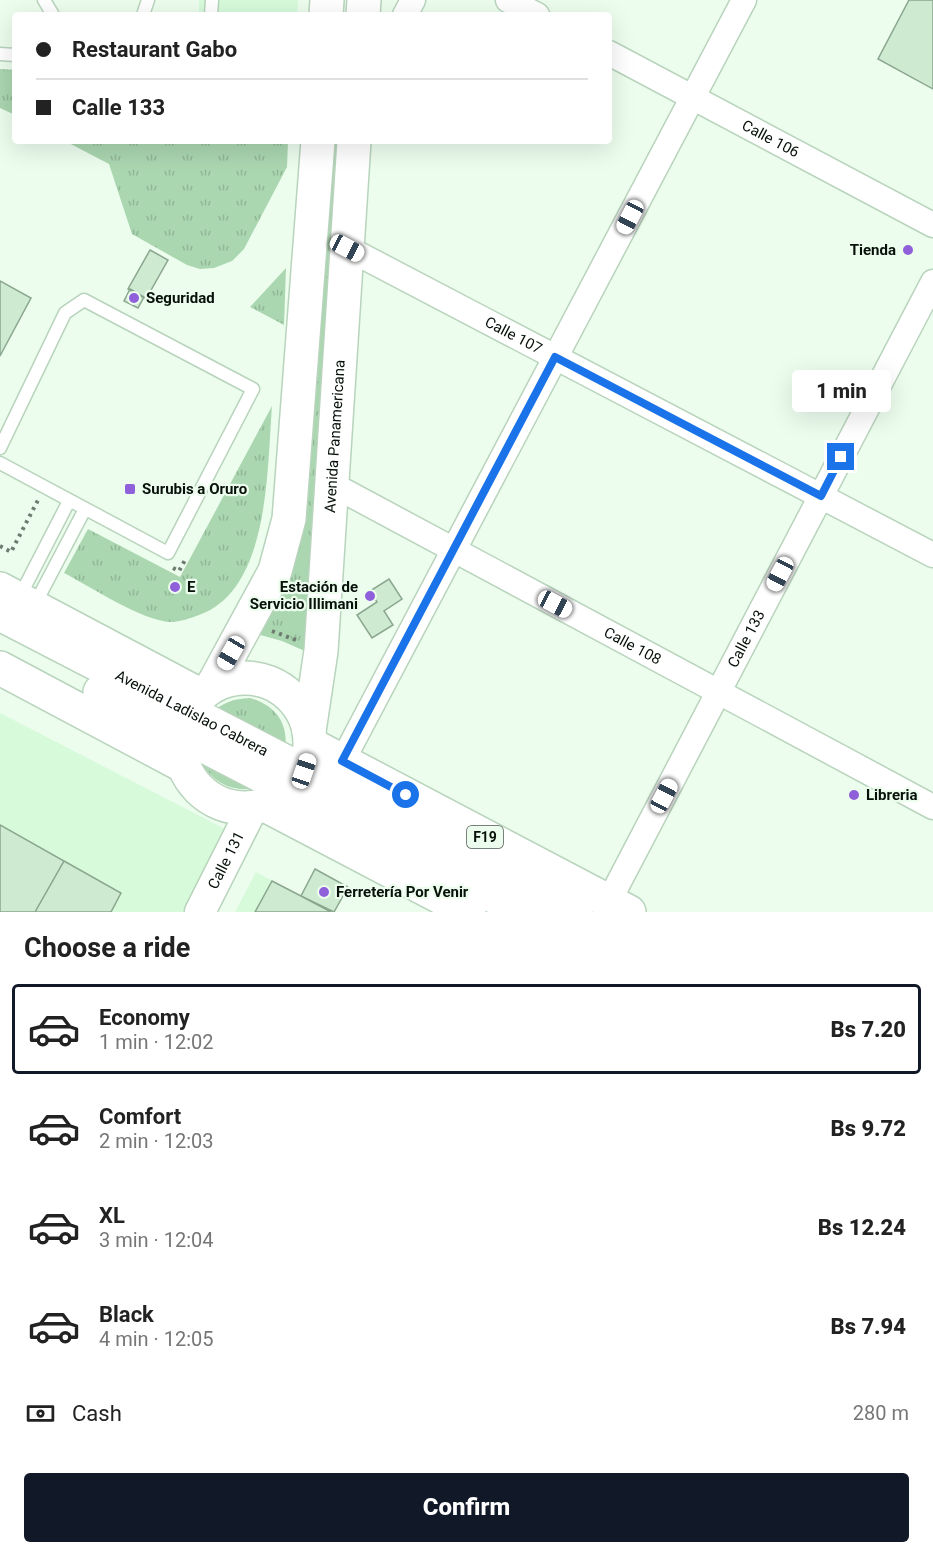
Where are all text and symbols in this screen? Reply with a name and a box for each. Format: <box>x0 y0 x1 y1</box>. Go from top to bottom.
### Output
text: Restaurant Gabo <box>72 37 237 62</box>
text: Calle 133 <box>72 95 165 120</box>
street label: Calle 106 <box>739 116 802 161</box>
car <box>614 197 646 237</box>
car <box>327 232 367 264</box>
place label: Tienda <box>850 241 896 259</box>
marker: Tienda <box>901 243 915 257</box>
place label: Seguridad <box>146 289 215 307</box>
marker: Seguridad <box>127 291 141 305</box>
street label: Calle 107 <box>482 313 545 358</box>
street label: Avenida Panamericana <box>321 359 349 513</box>
callout: 1 min <box>792 370 890 412</box>
text: 1 min <box>816 379 867 403</box>
route end <box>827 443 854 470</box>
place label: Surubis a Oruro <box>142 480 247 498</box>
marker: Surubis a Oruro <box>123 482 137 496</box>
car <box>764 554 796 594</box>
place label: E <box>187 578 196 596</box>
place label: Estación de Servicio Illimani <box>250 578 358 613</box>
marker: E <box>168 580 182 594</box>
car <box>535 588 575 620</box>
marker: Estación de Servicio Illimani <box>363 589 377 603</box>
street label: Calle 133 <box>724 607 769 671</box>
street label: Calle 108 <box>601 623 664 668</box>
car <box>214 633 248 673</box>
street label: Avenida Ladislao Cabrera <box>112 666 271 760</box>
car <box>290 751 318 791</box>
car <box>648 776 680 816</box>
route start <box>392 781 419 808</box>
place label: Libreria <box>866 786 917 804</box>
marker: Libreria <box>847 788 861 802</box>
road number: F19 <box>467 826 503 848</box>
street label: Calle 131 <box>204 828 248 892</box>
place label: Ferretería Por Venir <box>336 883 469 901</box>
marker: Ferretería Por Venir <box>317 885 331 899</box>
text: Choose a ride <box>24 932 190 964</box>
icon: car <box>27 1002 81 1056</box>
text: Economy <box>99 1005 190 1030</box>
text: Bs 7.20 <box>831 1017 906 1042</box>
text: 1 min · 12:02 <box>99 1030 214 1054</box>
icon: car <box>27 1101 81 1155</box>
text: Comfort <box>99 1104 181 1129</box>
text: Bs 9.72 <box>831 1116 906 1141</box>
text: 2 min · 12:03 <box>99 1129 214 1153</box>
icon: car <box>27 1200 81 1254</box>
text: XL <box>99 1203 125 1228</box>
text: Bs 12.24 <box>818 1215 906 1240</box>
text: 3 min · 12:04 <box>99 1228 214 1252</box>
icon: car <box>27 1299 81 1353</box>
text: Black <box>99 1302 154 1327</box>
text: Bs 7.94 <box>831 1314 906 1339</box>
text: 4 min · 12:05 <box>99 1327 214 1351</box>
icon: cash <box>24 1397 57 1430</box>
text: Cash <box>72 1401 122 1426</box>
text: 280 m <box>853 1401 909 1425</box>
button: Confirm <box>24 1473 909 1542</box>

